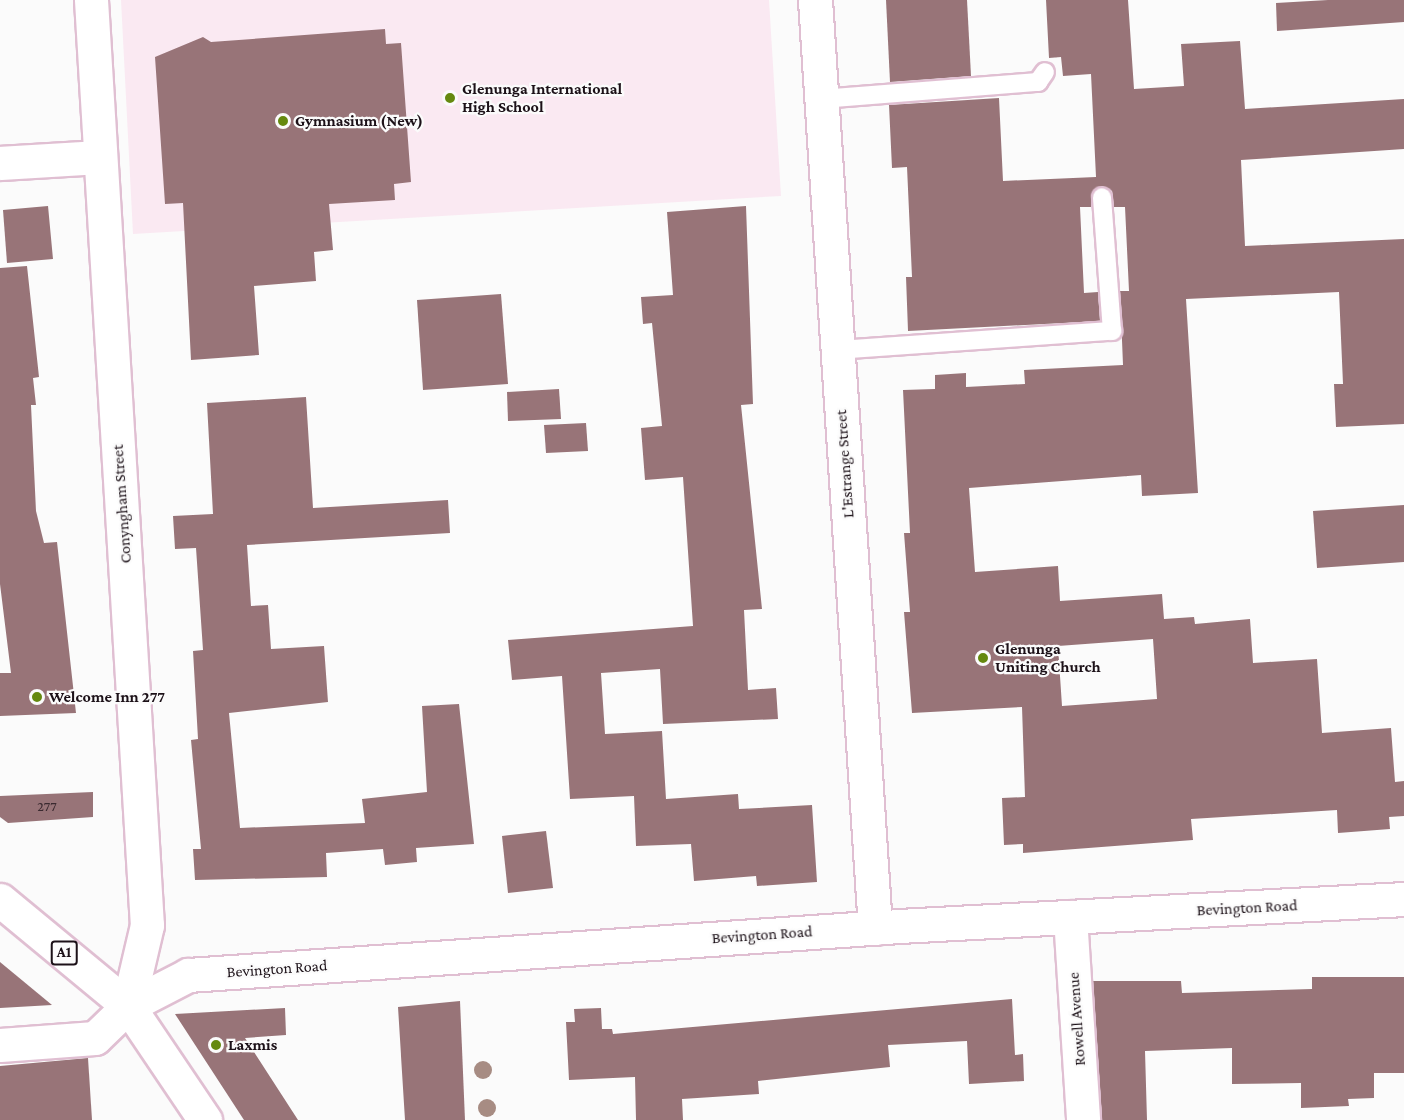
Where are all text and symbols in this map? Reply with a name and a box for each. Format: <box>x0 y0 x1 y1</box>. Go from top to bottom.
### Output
place label: Glenunga International High School <box>462 79 622 117</box>
marker: Glenunga International High School <box>443 91 457 105</box>
place label: Gymnasium (New) <box>295 111 423 131</box>
marker: Gymnasium (New) <box>276 114 290 128</box>
street label: L'Estrange Street <box>832 409 858 519</box>
street label: Conyngham Street <box>108 444 136 564</box>
place label: Glenunga Uniting Church <box>995 639 1101 677</box>
marker: Glenunga Uniting Church <box>976 651 990 665</box>
place label: Welcome Inn 277 <box>49 687 165 707</box>
marker: Welcome Inn 277 <box>30 690 44 704</box>
house number: 277 <box>37 798 57 814</box>
street label: Bevington Road <box>1196 896 1298 920</box>
street label: Bevington Road <box>711 922 813 948</box>
road number: A1 <box>50 941 78 965</box>
street label: Bevington Road <box>226 956 328 982</box>
street label: Rowell Avenue <box>1064 972 1090 1066</box>
place label: Laxmis <box>228 1035 277 1055</box>
marker: Laxmis <box>209 1038 223 1052</box>

